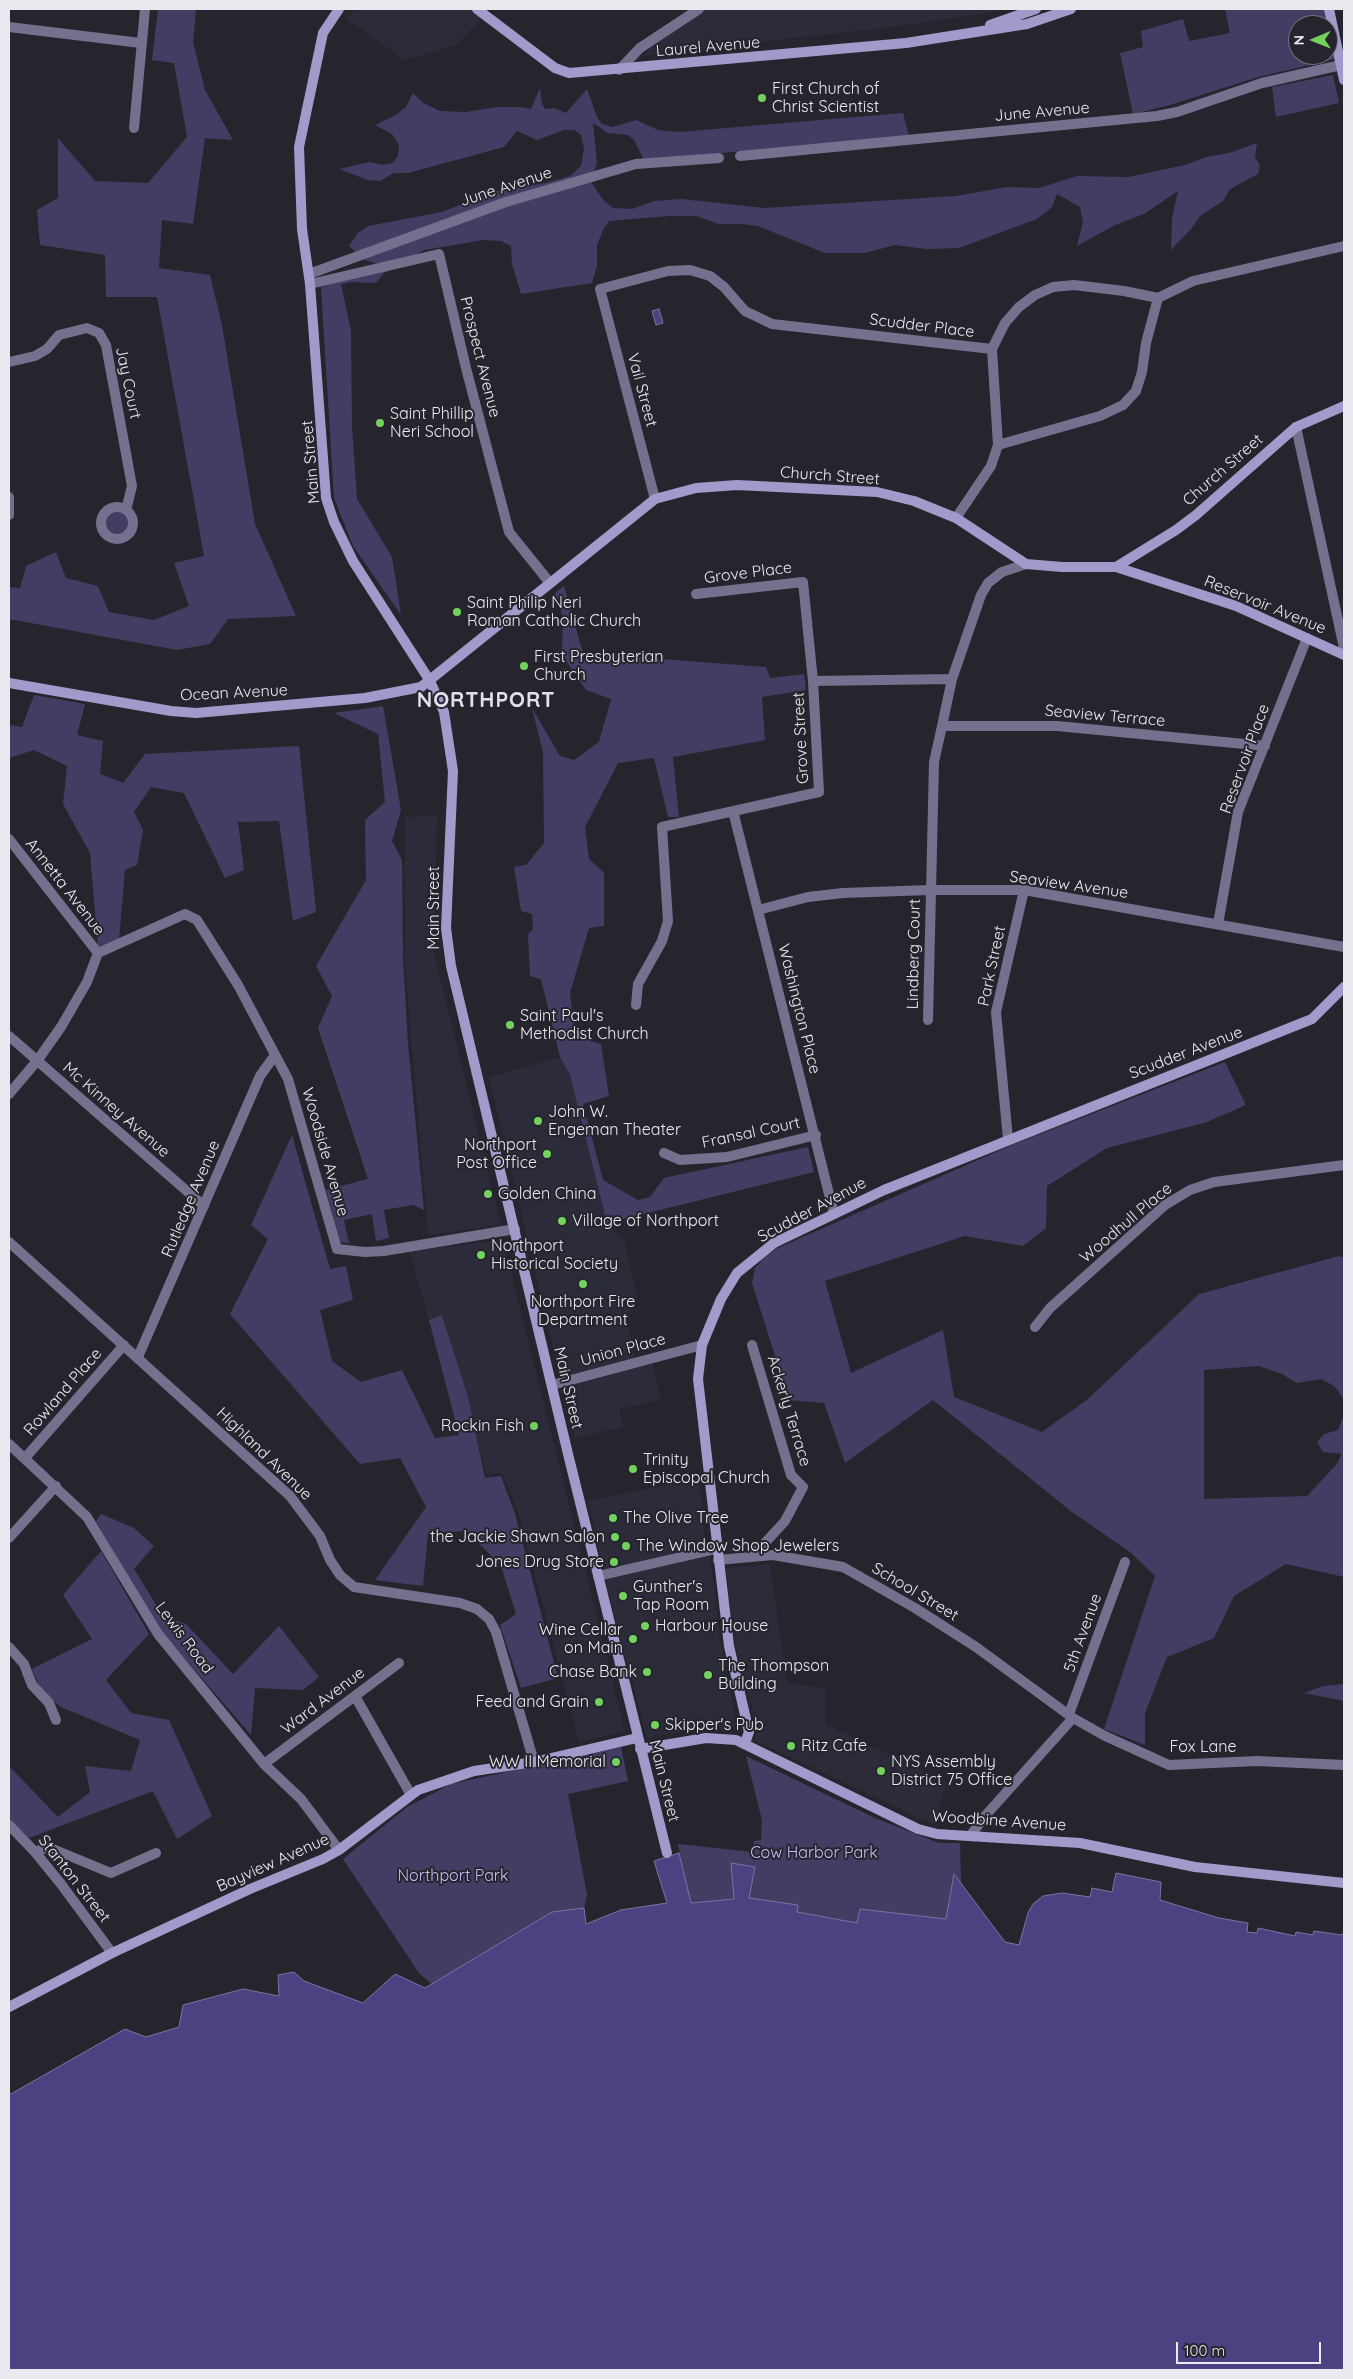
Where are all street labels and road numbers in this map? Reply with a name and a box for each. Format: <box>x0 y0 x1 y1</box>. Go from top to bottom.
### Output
street label: Laurel Avenue <box>655 33 761 61</box>
street label: June Avenue <box>994 98 1090 126</box>
street label: June Avenue <box>458 163 554 211</box>
street label: Prospect Avenue <box>456 294 504 420</box>
street label: Scudder Place <box>868 310 976 342</box>
street label: Jay Court <box>111 345 145 421</box>
street label: Vail Street <box>623 351 661 429</box>
street label: Main Street <box>298 419 324 505</box>
street label: Church Street <box>1179 430 1267 510</box>
street label: Church Street <box>779 463 881 489</box>
street label: Grove Place <box>703 558 793 588</box>
street label: Reservoir Avenue <box>1201 572 1329 638</box>
street label: Ocean Avenue <box>180 681 288 705</box>
street label: Grove Street <box>789 692 813 784</box>
street label: Seaview Terrace <box>1044 701 1166 731</box>
street label: Reservoir Place <box>1216 701 1274 817</box>
street label: Annetta Avenue <box>21 835 109 939</box>
street label: Main Street <box>424 866 444 950</box>
street label: Seaview Avenue <box>1008 867 1130 903</box>
street label: Lindberg Court <box>903 898 925 1010</box>
street label: Park Street <box>974 924 1010 1008</box>
street label: Washington Place <box>774 942 824 1076</box>
street label: Scudder Avenue <box>1127 1023 1245 1083</box>
street label: Mc Kinney Avenue <box>58 1058 174 1162</box>
street label: Woodside Avenue <box>297 1085 353 1219</box>
street label: Fransal Court <box>700 1113 802 1153</box>
street label: Rutledge Avenue <box>158 1138 224 1260</box>
street label: Scudder Avenue <box>754 1173 870 1247</box>
street label: Woodhull Place <box>1076 1179 1176 1267</box>
street label: Union Place <box>578 1329 668 1371</box>
street label: Rowland Place <box>20 1344 106 1440</box>
street label: Main Street <box>549 1345 587 1431</box>
street label: Ackerly Terrace <box>763 1353 815 1469</box>
street label: Highland Avenue <box>212 1404 316 1504</box>
street label: School Street <box>868 1559 962 1625</box>
street label: 5th Avenue <box>1060 1591 1106 1675</box>
street label: Lewis Road <box>151 1598 217 1678</box>
street label: Ward Avenue <box>277 1663 369 1739</box>
street label: Fox Lane <box>1170 1737 1236 1757</box>
street label: Main Street <box>645 1738 683 1824</box>
street label: Woodbine Avenue <box>931 1807 1067 1835</box>
street label: Bayview Avenue <box>214 1830 332 1896</box>
street label: Stanton Street <box>34 1831 114 1927</box>

